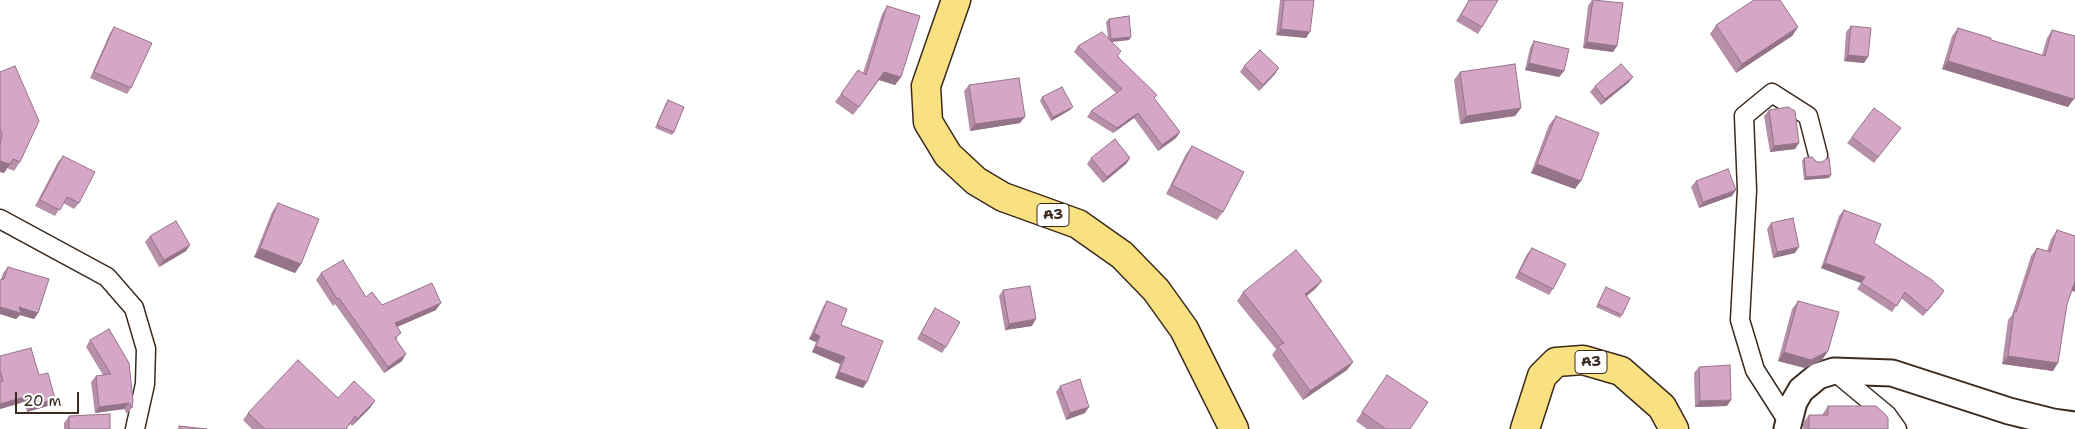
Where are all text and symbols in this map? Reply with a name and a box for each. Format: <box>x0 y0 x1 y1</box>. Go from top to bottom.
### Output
road number: A3 <box>1037 204 1069 226</box>
road number: A3 <box>1575 351 1607 374</box>
scale bar <box>18 382 81 414</box>
text: 20 m <box>23 391 62 411</box>

